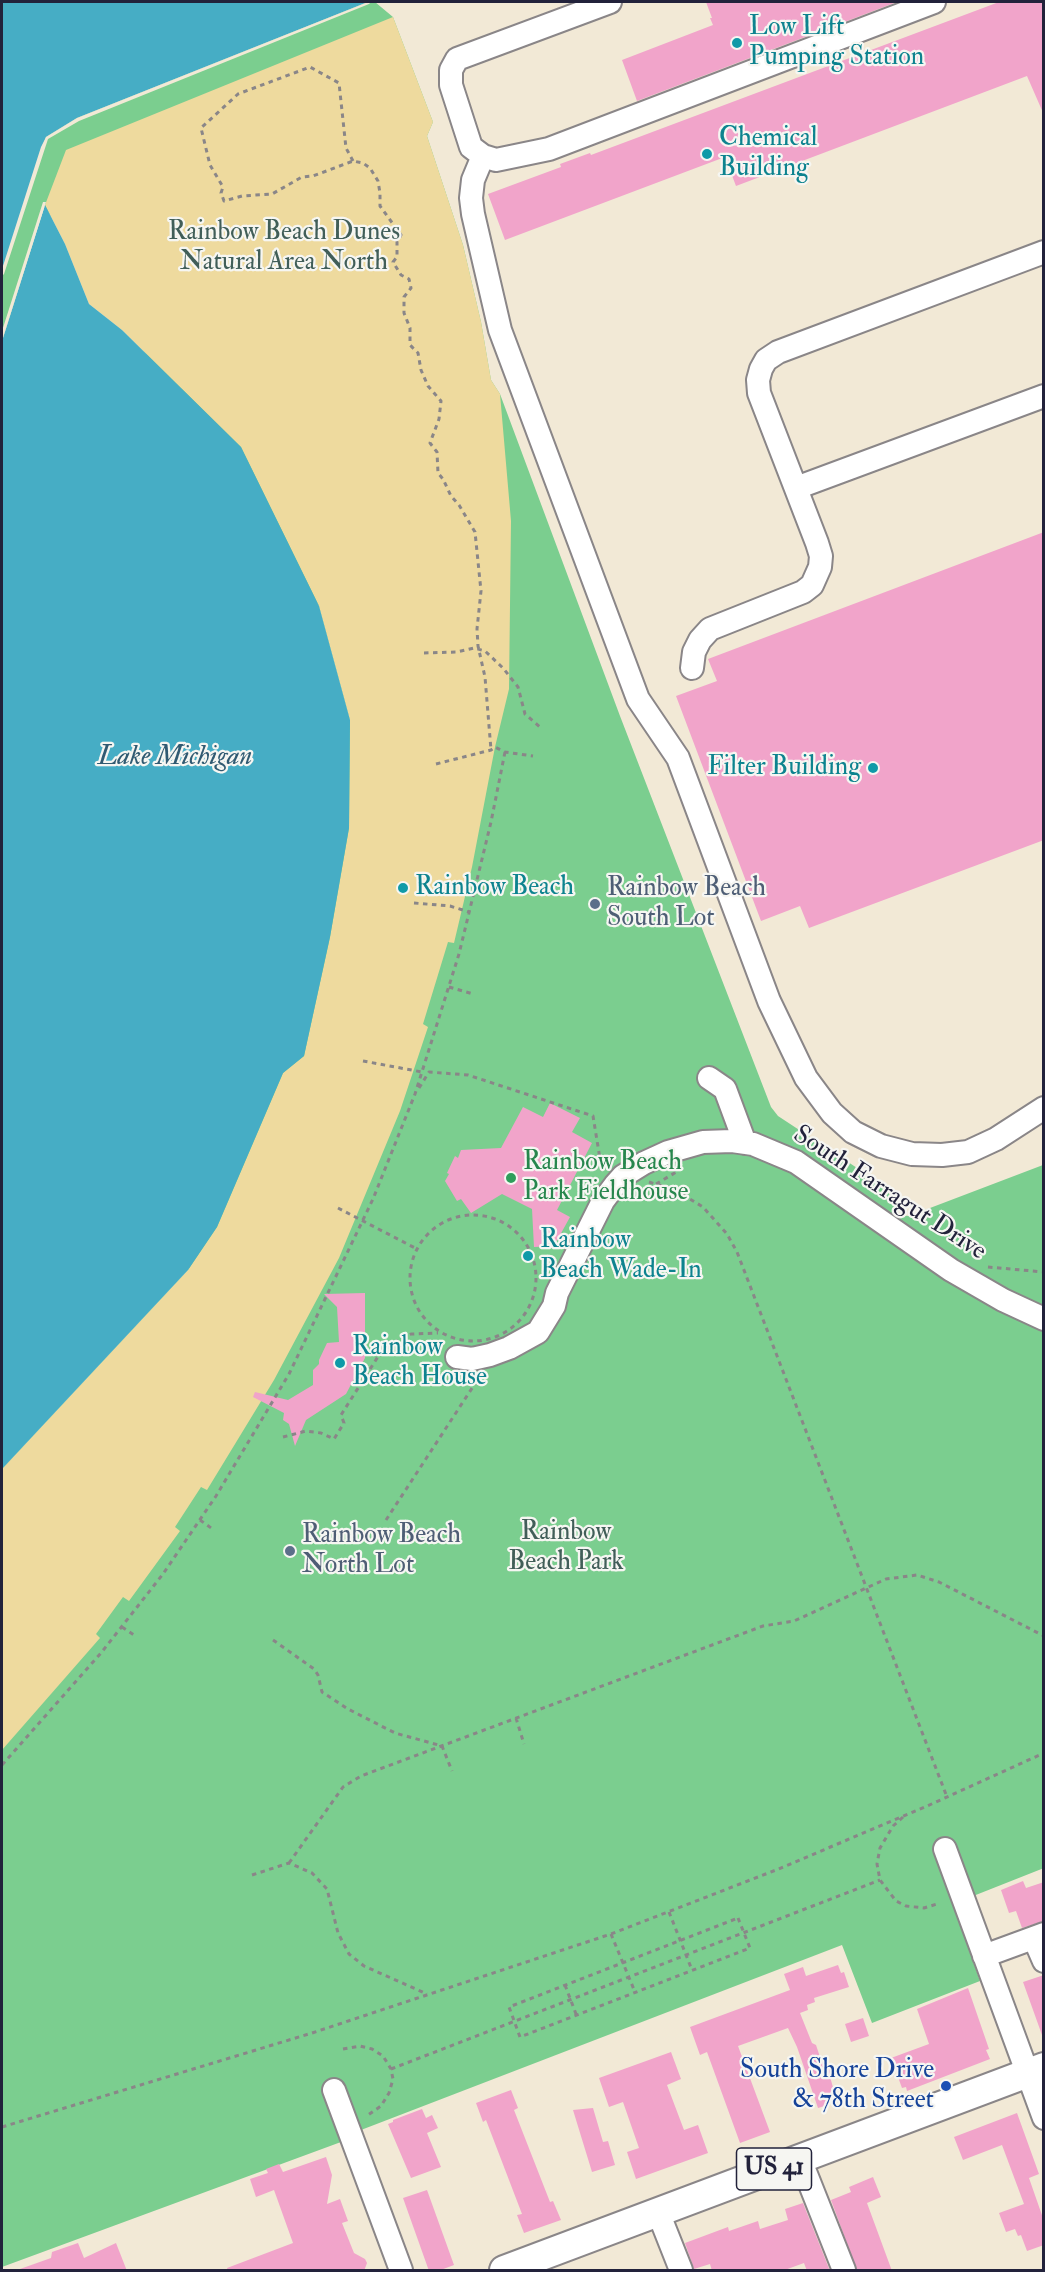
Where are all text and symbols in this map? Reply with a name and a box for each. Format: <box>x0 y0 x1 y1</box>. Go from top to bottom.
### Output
place label: Low Lift Pumping Station <box>749 12 924 74</box>
marker: Low Lift Pumping Station <box>730 36 744 50</box>
place label: Chemical Building <box>719 123 817 184</box>
marker: Chemical Building <box>700 147 714 161</box>
park label: Rainbow Beach Dunes Natural Area North <box>168 217 400 278</box>
water label: Lake Michigan <box>98 742 252 774</box>
place label: Filter Building <box>707 752 861 784</box>
marker: Filter Building <box>866 761 880 775</box>
place label: Rainbow Beach <box>415 872 574 904</box>
place label: Rainbow Beach South Lot <box>607 873 766 934</box>
marker: Rainbow Beach <box>396 881 410 895</box>
marker: Rainbow Beach South Lot <box>588 897 602 911</box>
street label: South Farragut Drive <box>787 1120 991 1268</box>
place label: Rainbow Beach Park Fieldhouse <box>523 1147 688 1208</box>
marker: Rainbow Beach Park Fieldhouse <box>504 1171 518 1185</box>
place label: Rainbow Beach Wade-In <box>540 1225 702 1286</box>
marker: Rainbow Beach Wade-In <box>521 1249 535 1263</box>
place label: Rainbow Beach House <box>352 1332 487 1394</box>
marker: Rainbow Beach House <box>333 1356 347 1370</box>
park label: Rainbow Beach Park <box>508 1517 624 1578</box>
place label: Rainbow Beach North Lot <box>302 1520 461 1582</box>
marker: Rainbow Beach North Lot <box>283 1544 297 1558</box>
place label: South Shore Drive & 78th Street <box>740 2055 934 2116</box>
marker: South Shore Drive & 78th Street <box>939 2079 953 2093</box>
road number: US 41 <box>736 2148 812 2190</box>

